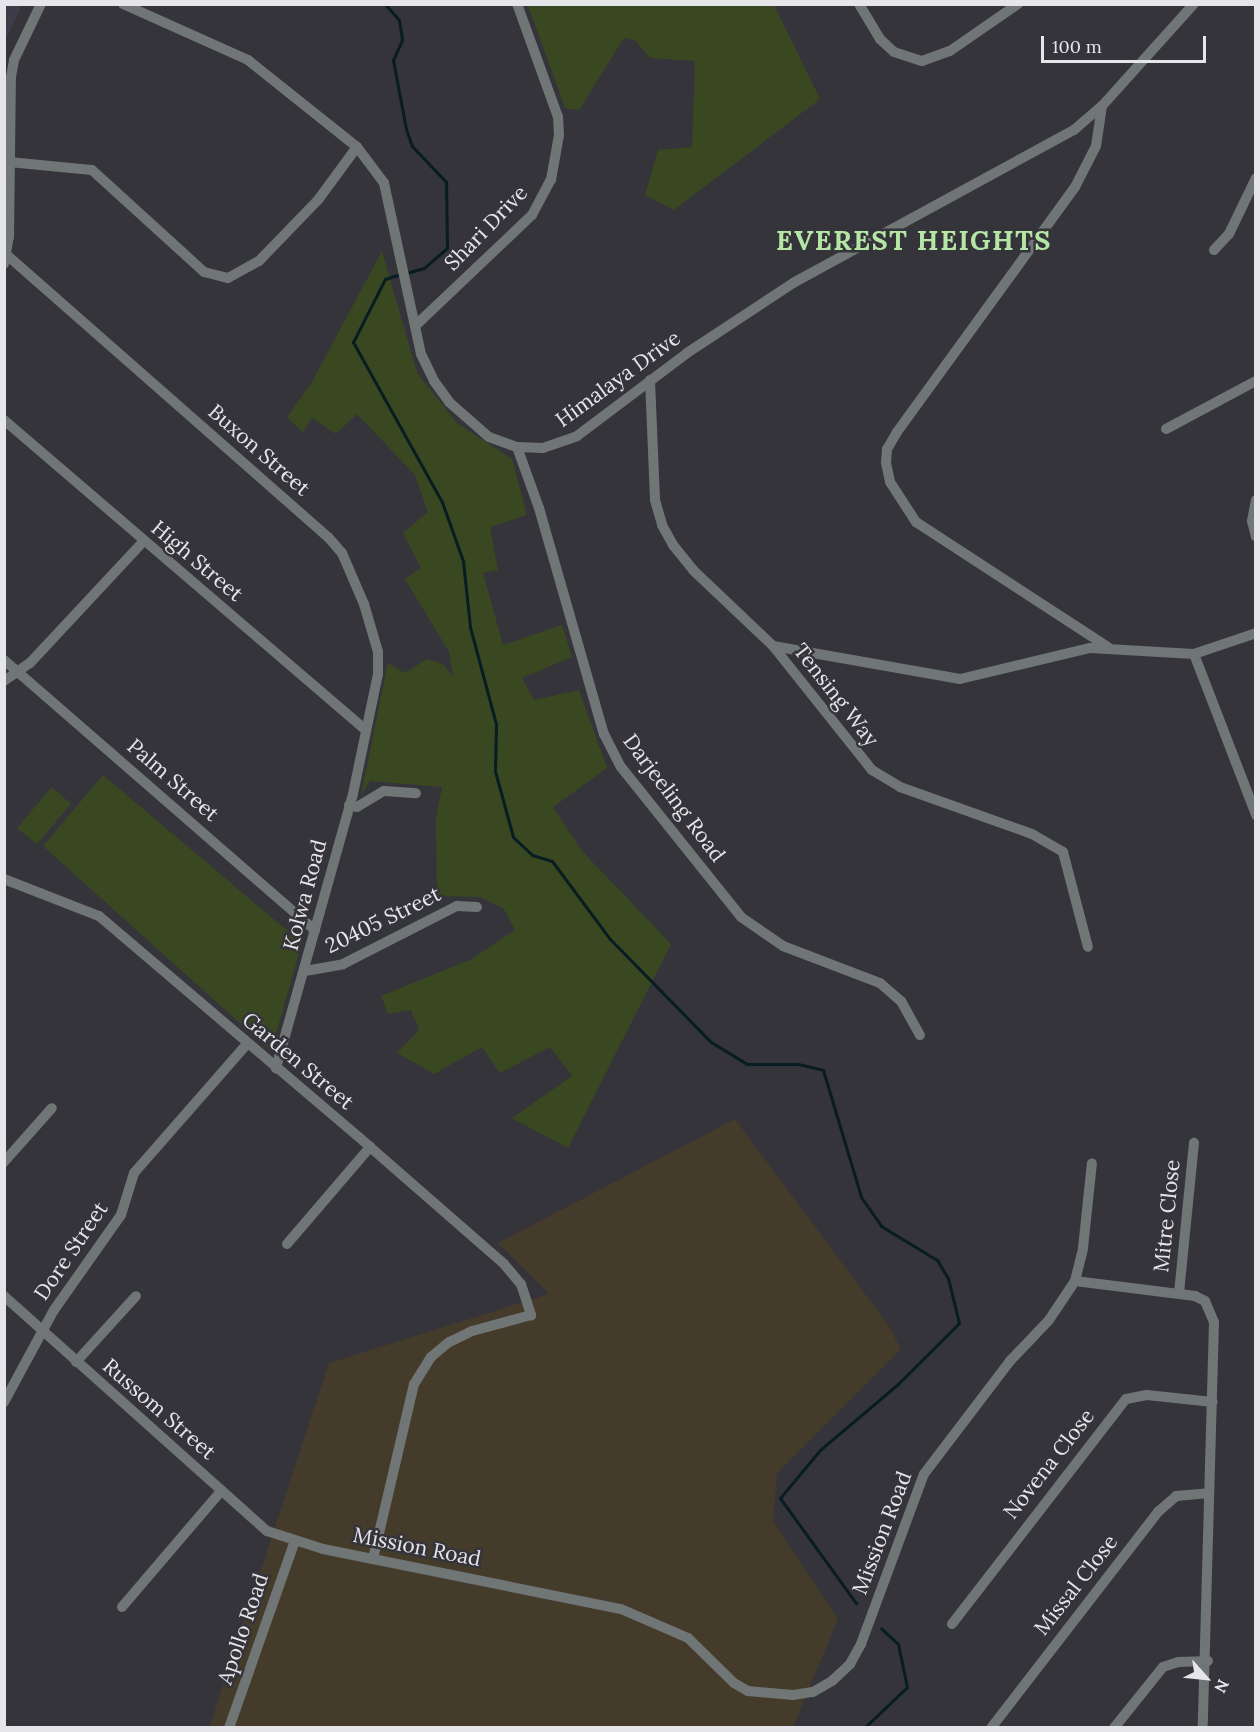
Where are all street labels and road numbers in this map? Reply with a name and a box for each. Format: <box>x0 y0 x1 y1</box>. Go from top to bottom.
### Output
street label: Shari Drive <box>439 180 533 276</box>
street label: Himalaya Drive <box>551 325 685 433</box>
street label: Buxon Street <box>203 399 315 501</box>
street label: High Street <box>146 515 248 607</box>
street label: Tensing Way <box>788 638 884 752</box>
street label: Darjeeling Road <box>618 729 730 867</box>
street label: Palm Street <box>122 733 224 827</box>
street label: Kolwa Road <box>278 837 332 953</box>
street label: 20405 Street <box>321 881 445 959</box>
street label: Garden Street <box>237 1007 359 1115</box>
street label: Mitre Close <box>1149 1158 1185 1274</box>
street label: Dore Street <box>29 1197 113 1305</box>
street label: Russom Street <box>97 1353 221 1465</box>
street label: Novena Close <box>998 1404 1100 1524</box>
street label: Mission Road <box>847 1468 917 1598</box>
street label: Mission Road <box>351 1522 483 1572</box>
street label: Missal Close <box>1029 1530 1123 1640</box>
street label: Apollo Road <box>212 1570 274 1688</box>

